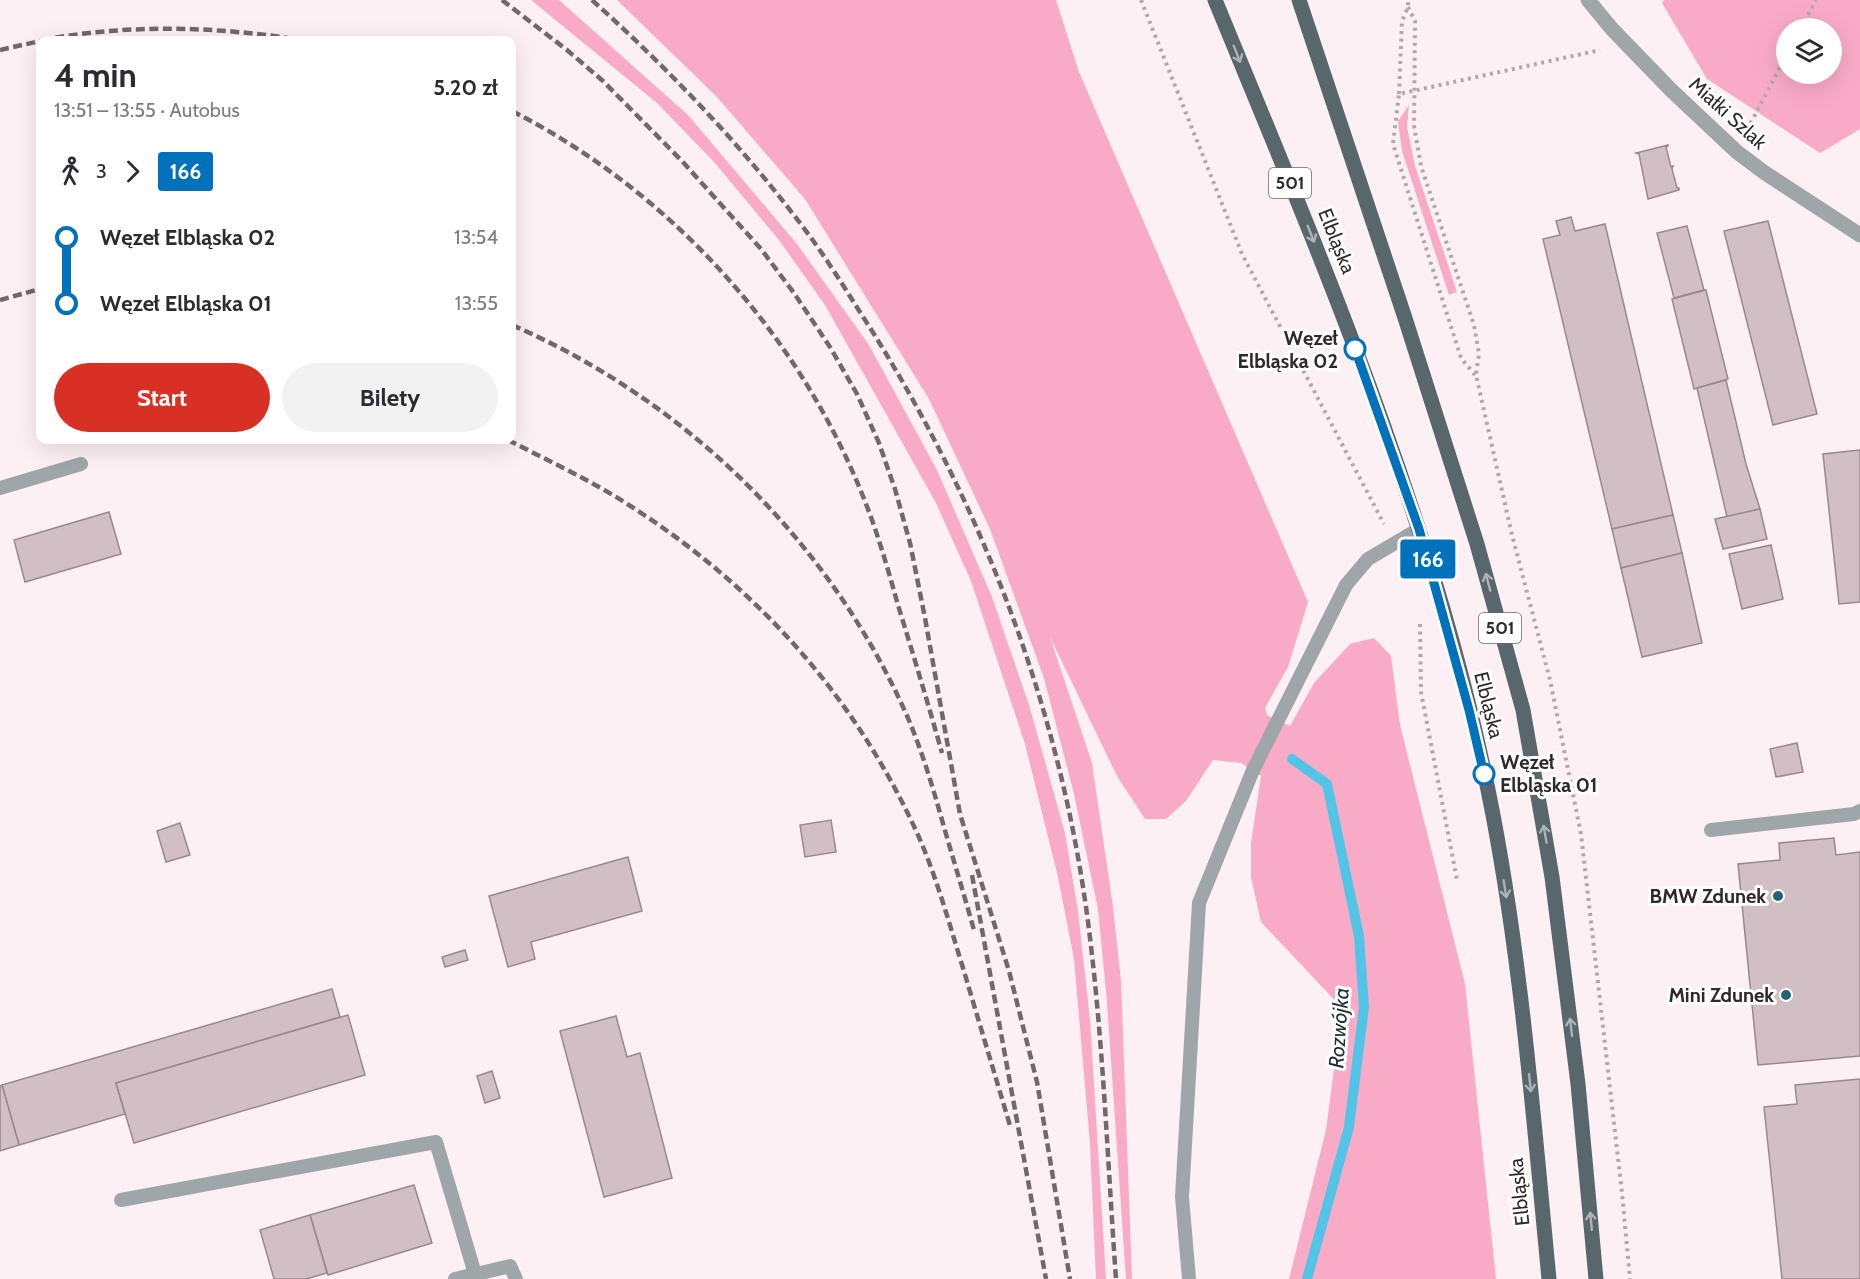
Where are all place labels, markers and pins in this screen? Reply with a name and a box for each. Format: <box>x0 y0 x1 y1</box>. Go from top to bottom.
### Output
place label: Węzeł Elbląska 02 <box>1238 326 1338 373</box>
marker: Węzeł Elbląska 02 <box>1344 338 1366 360</box>
place label: Węzeł Elbląska 01 <box>1500 750 1597 797</box>
marker: Węzeł Elbląska 01 <box>1473 763 1495 785</box>
place label: BMW Zdunek <box>1649 884 1766 908</box>
marker: BMW Zdunek <box>1771 889 1785 903</box>
place label: Mini Zdunek <box>1668 983 1774 1007</box>
marker: Mini Zdunek <box>1779 988 1793 1002</box>

